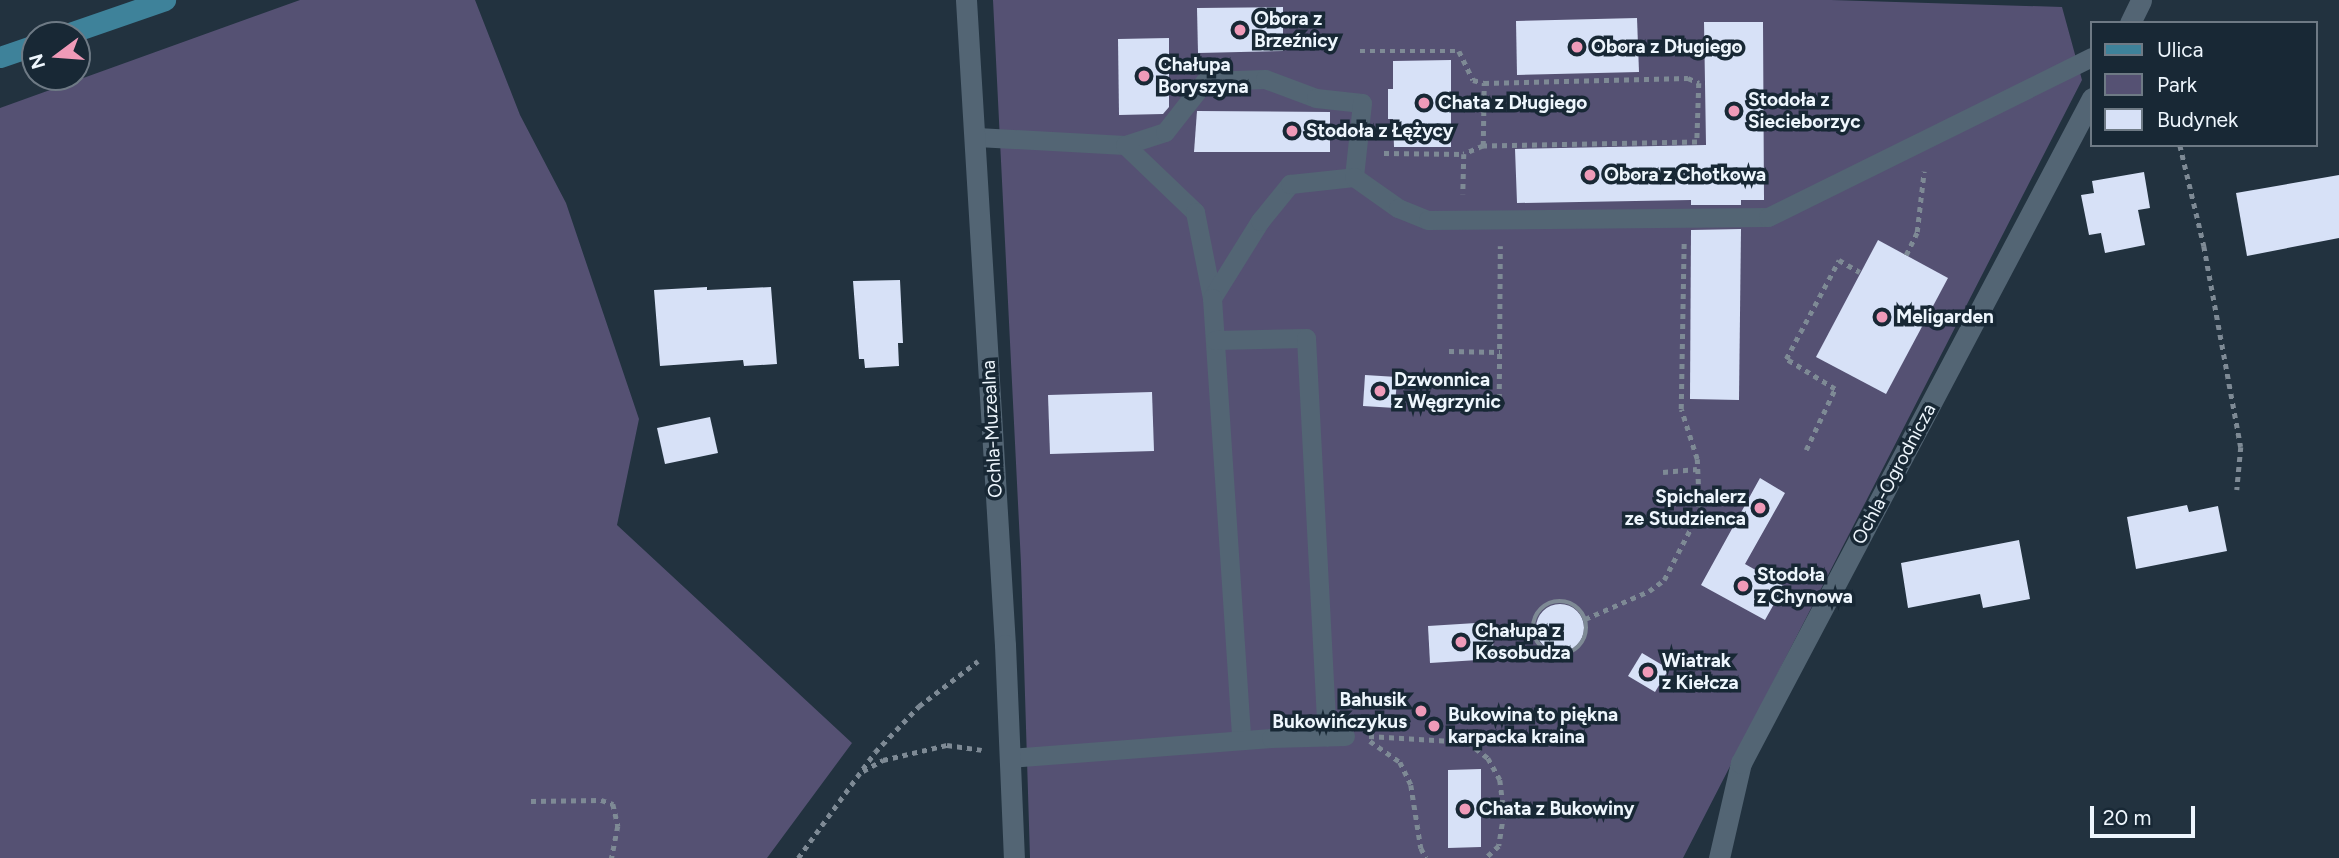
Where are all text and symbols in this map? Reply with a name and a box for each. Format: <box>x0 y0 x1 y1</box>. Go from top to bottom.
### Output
place label: Obora z Brzeźnicy <box>1254 8 1338 52</box>
north arrow <box>21 21 91 91</box>
legend <box>2090 21 2318 147</box>
marker: Obora z Brzeźnicy <box>1232 22 1248 38</box>
place label: Obora z Długiego <box>1591 36 1743 58</box>
text: Ulica <box>2157 37 2203 62</box>
marker: Obora z Długiego <box>1569 39 1585 55</box>
text: N <box>24 51 50 72</box>
place label: Chałupa Boryszyna <box>1158 54 1249 98</box>
marker: Chałupa Boryszyna <box>1136 68 1152 84</box>
text: Park <box>2157 72 2197 97</box>
place label: Stodoła z Siecieborzyc <box>1748 89 1861 133</box>
place label: Chata z Długiego <box>1438 92 1587 114</box>
marker: Chata z Długiego <box>1416 95 1432 111</box>
marker: Stodoła z Siecieborzyc <box>1726 103 1742 119</box>
text: Budynek <box>2157 107 2238 132</box>
place label: Stodoła z Łężycy <box>1306 120 1453 142</box>
marker: Stodoła z Łężycy <box>1284 123 1300 139</box>
place label: Obora z Chotkowa <box>1604 164 1766 186</box>
marker: Obora z Chotkowa <box>1582 167 1598 183</box>
place label: Meligarden <box>1896 306 1994 328</box>
marker: Meligarden <box>1874 309 1890 325</box>
street label: Ochla-Muzealna <box>977 360 1007 498</box>
place label: Dzwonnica z Węgrzynic <box>1394 369 1501 413</box>
marker: Dzwonnica z Węgrzynic <box>1372 383 1388 399</box>
street label: Ochla-Ogrodnicza <box>1847 400 1941 548</box>
place label: Spichalerz ze Studzienca <box>1625 486 1746 530</box>
marker: Spichalerz ze Studzienca <box>1752 500 1768 516</box>
place label: Stodoła z Chynowa <box>1757 564 1853 608</box>
marker: Stodoła z Chynowa <box>1735 578 1751 594</box>
place label: Chałupa z Kosobudza <box>1475 620 1571 664</box>
marker: Chałupa z Kosobudza <box>1453 634 1469 650</box>
place label: Wiatrak z Kiełcza <box>1662 650 1739 694</box>
marker: Wiatrak z Kiełcza <box>1640 664 1656 680</box>
place label: Bahusik Bukowińczykus <box>1272 689 1407 733</box>
marker: Bahusik Bukowińczykus <box>1413 703 1429 719</box>
place label: Bukowina to piękna karpacka kraina <box>1448 704 1618 748</box>
marker: Bukowina to piękna karpacka kraina <box>1426 718 1442 734</box>
scale bar <box>2094 792 2199 836</box>
place label: Chata z Bukowiny <box>1479 798 1635 820</box>
marker: Chata z Bukowiny <box>1457 801 1473 817</box>
text: 20 m <box>2103 805 2151 830</box>

